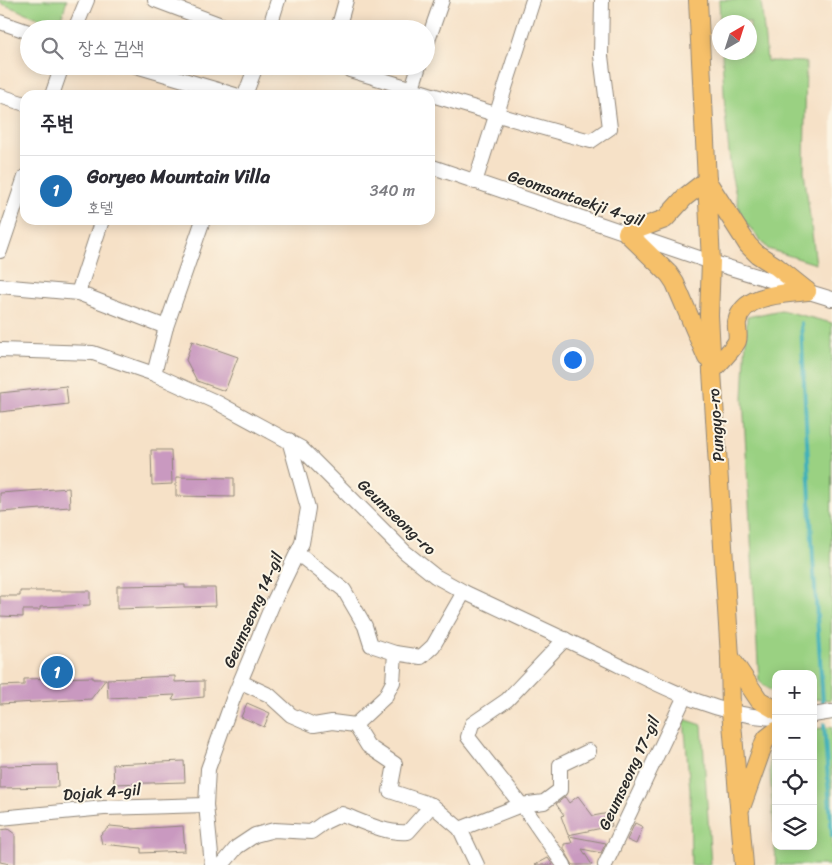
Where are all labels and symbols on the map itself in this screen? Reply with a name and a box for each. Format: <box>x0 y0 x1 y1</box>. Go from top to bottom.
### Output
north arrow <box>712 15 757 60</box>
street label: Geomsantaekji 4-gil <box>504 161 648 235</box>
your location <box>560 347 586 373</box>
street label: Pungyo-ro <box>699 387 733 463</box>
street label: Geumseong-ro <box>351 471 443 563</box>
street label: Geumseong 14-gil <box>214 547 292 673</box>
pin: 1 <box>41 653 73 691</box>
street label: Geumseong 17-gil <box>590 710 668 835</box>
street label: Dojak 4-gil <box>62 775 142 809</box>

